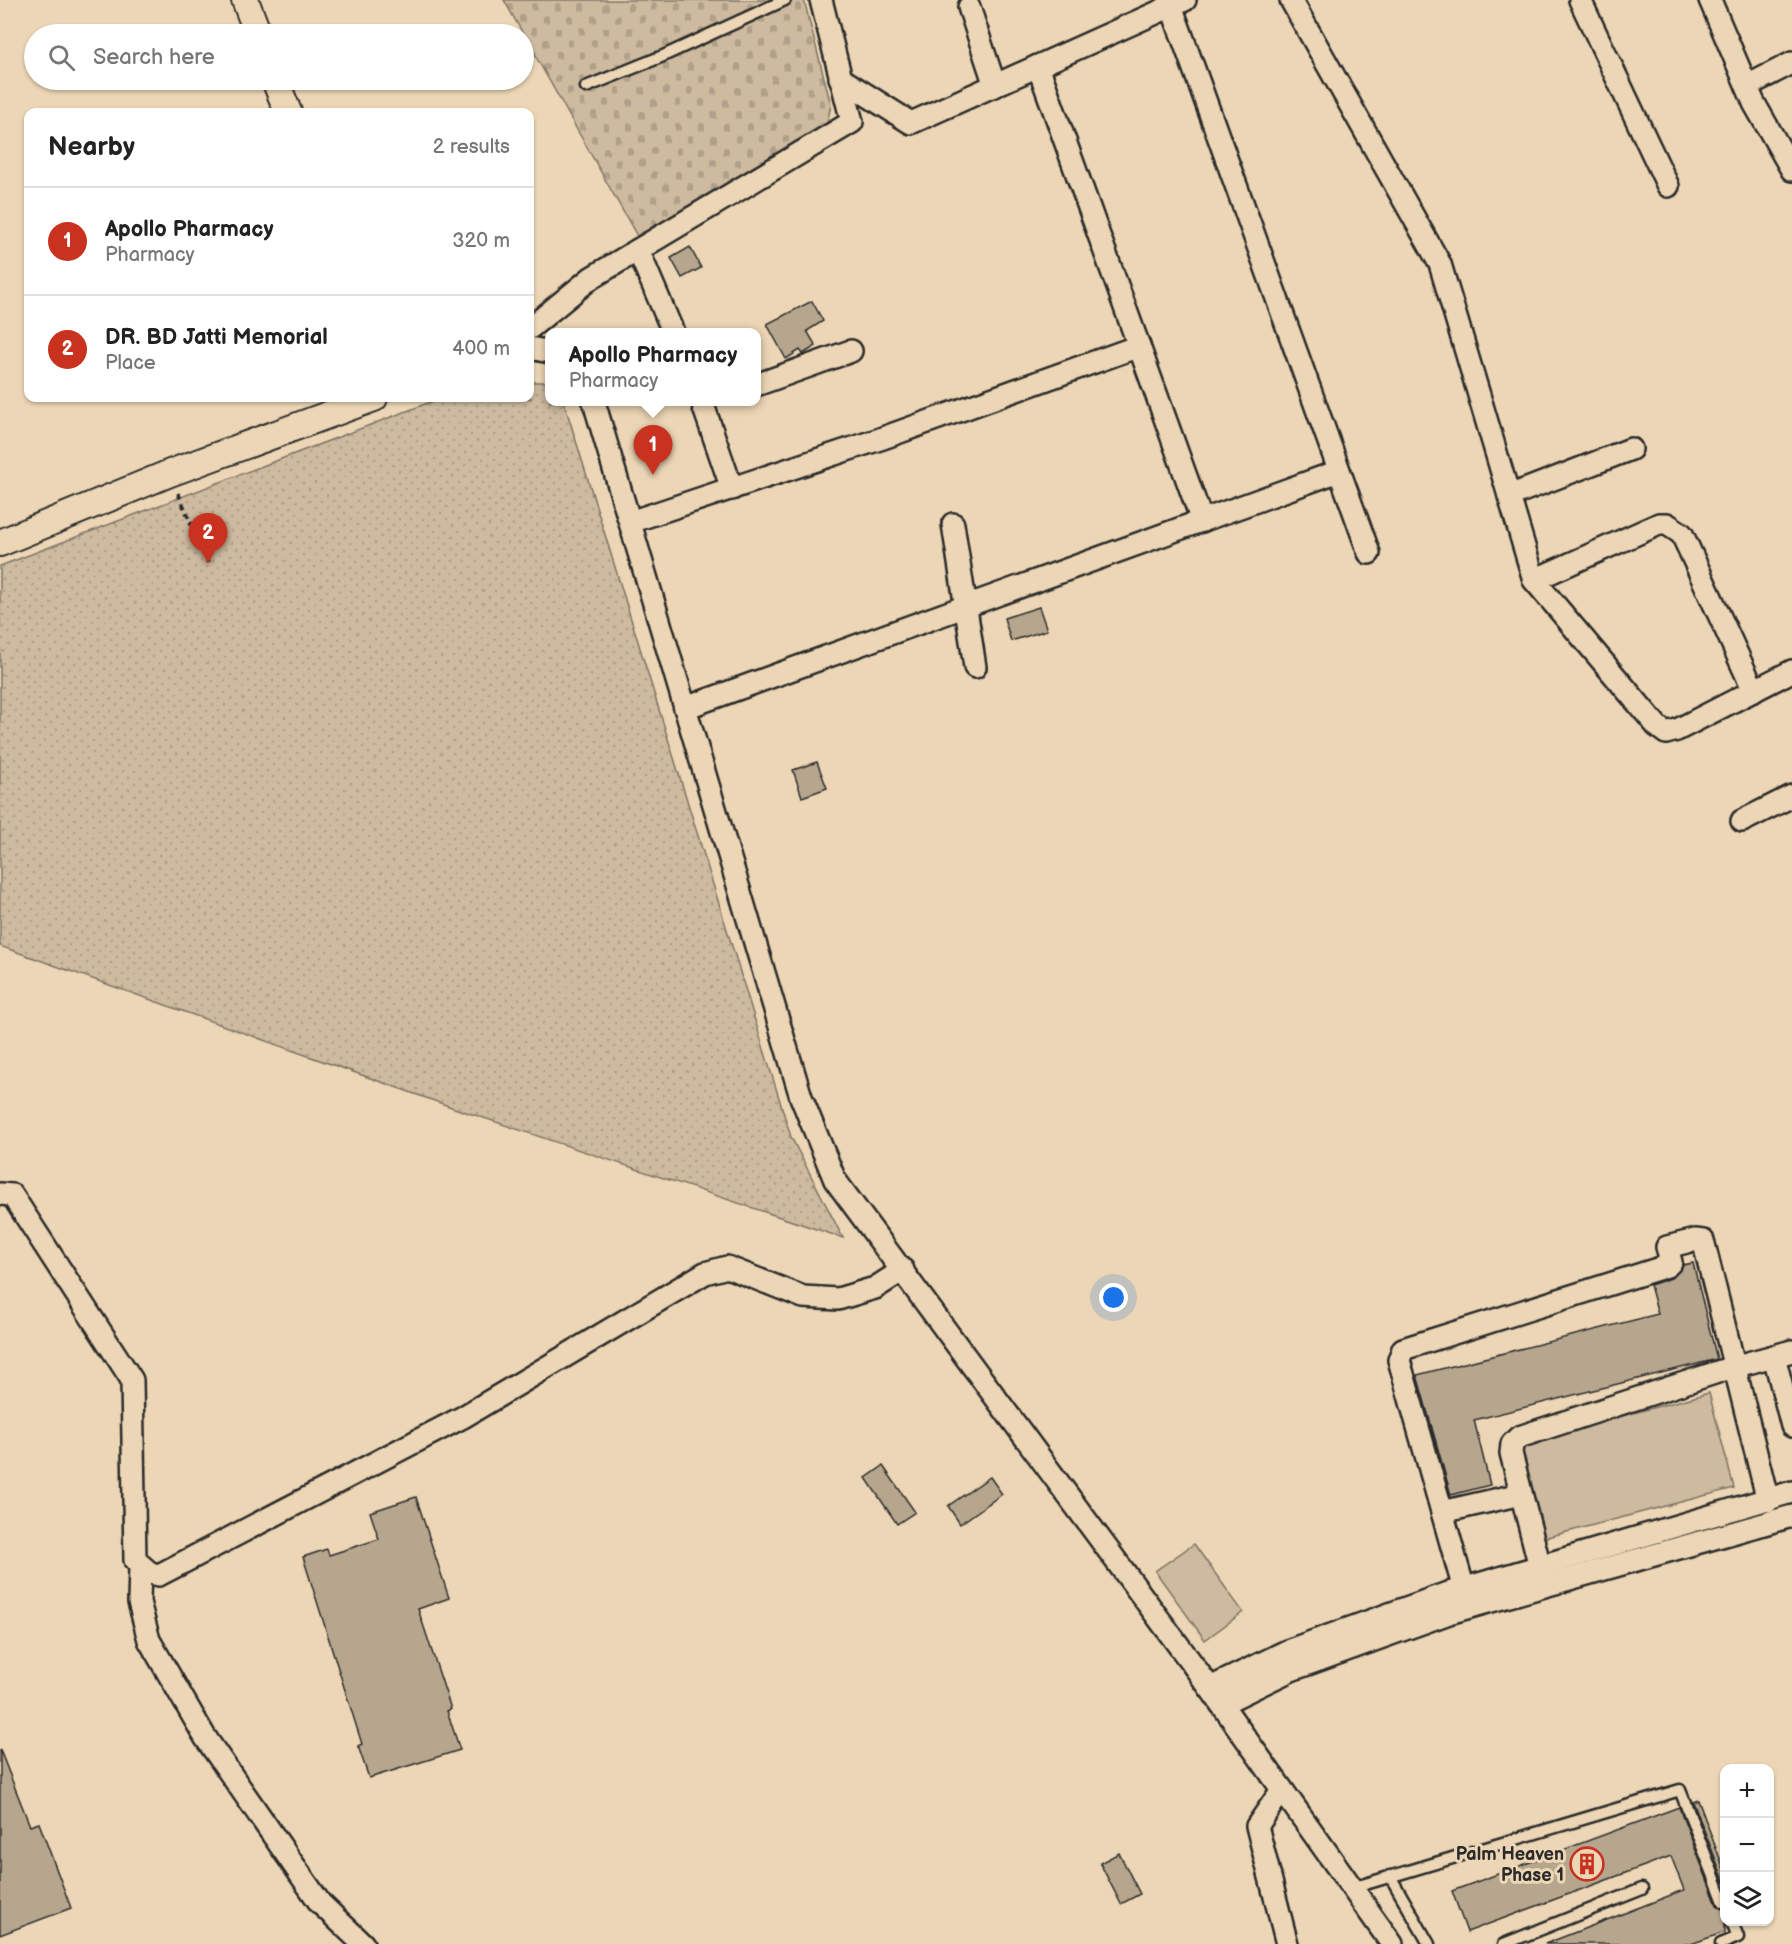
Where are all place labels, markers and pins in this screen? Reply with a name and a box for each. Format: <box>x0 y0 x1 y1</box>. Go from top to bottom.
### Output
pin: 1 <box>634 426 672 475</box>
pin: 2 <box>188 514 228 563</box>
place label: Palm Heaven Phase 1 <box>1456 1844 1564 1886</box>
building icon: Palm Heaven Phase 1 <box>1569 1846 1605 1882</box>

